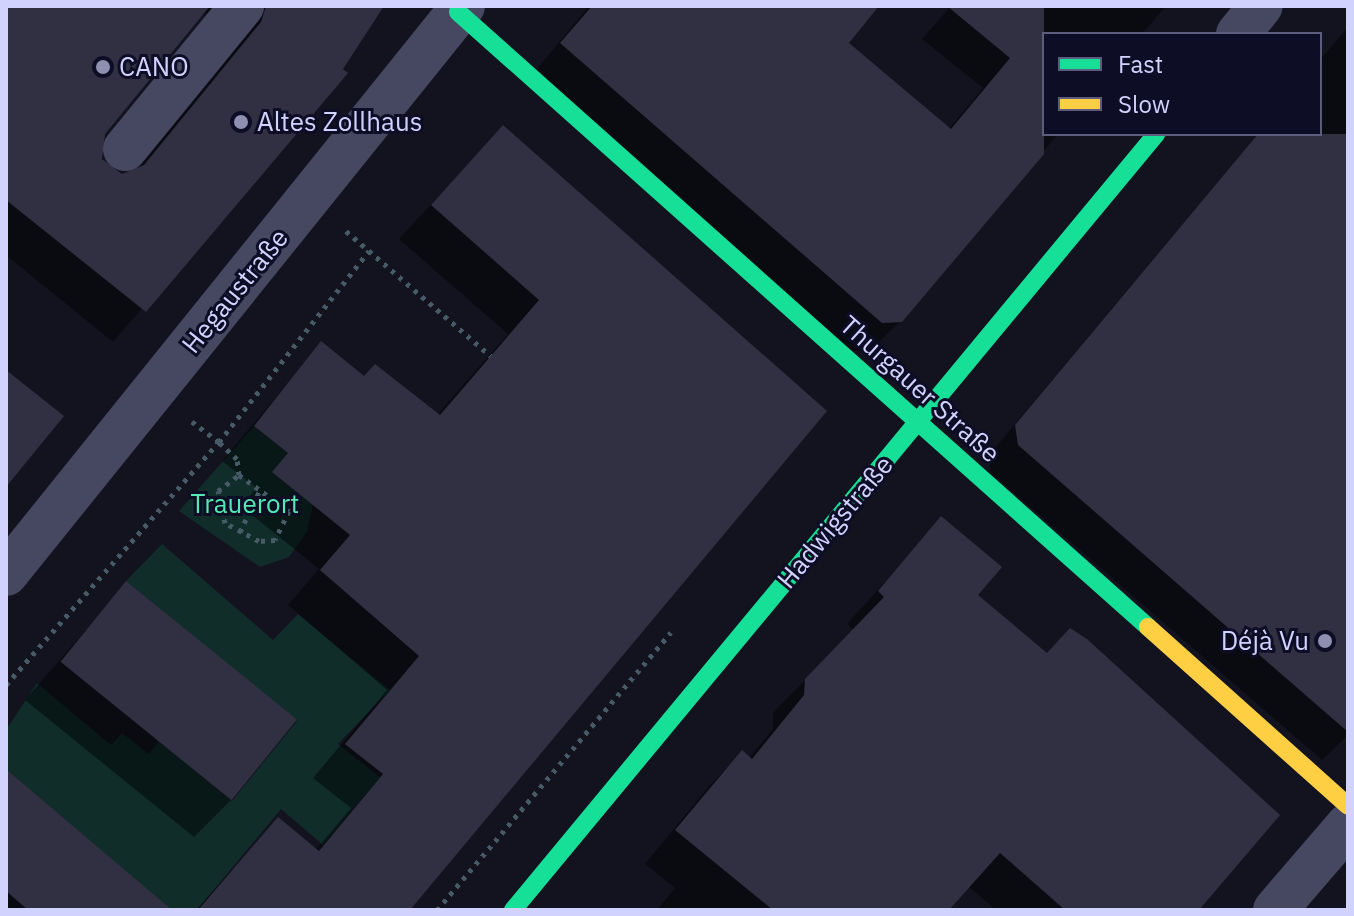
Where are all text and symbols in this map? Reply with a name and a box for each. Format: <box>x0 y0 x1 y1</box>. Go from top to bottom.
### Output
legend <box>1042 32 1322 136</box>
text: Fast <box>1118 48 1163 80</box>
place label: CANO <box>119 51 189 83</box>
marker: CANO <box>94 58 112 76</box>
text: Slow <box>1118 88 1170 120</box>
place label: Altes Zollhaus <box>257 106 422 138</box>
marker: Altes Zollhaus <box>232 113 250 131</box>
street label: Hegaustraße <box>175 223 295 359</box>
street label: Thurgauer Straße <box>834 309 1006 469</box>
street label: Hadwigstraße <box>771 449 899 595</box>
park label: Trauerort <box>191 488 299 520</box>
place label: Déjà Vu <box>1221 625 1309 657</box>
marker: Déjà Vu <box>1316 632 1334 650</box>

